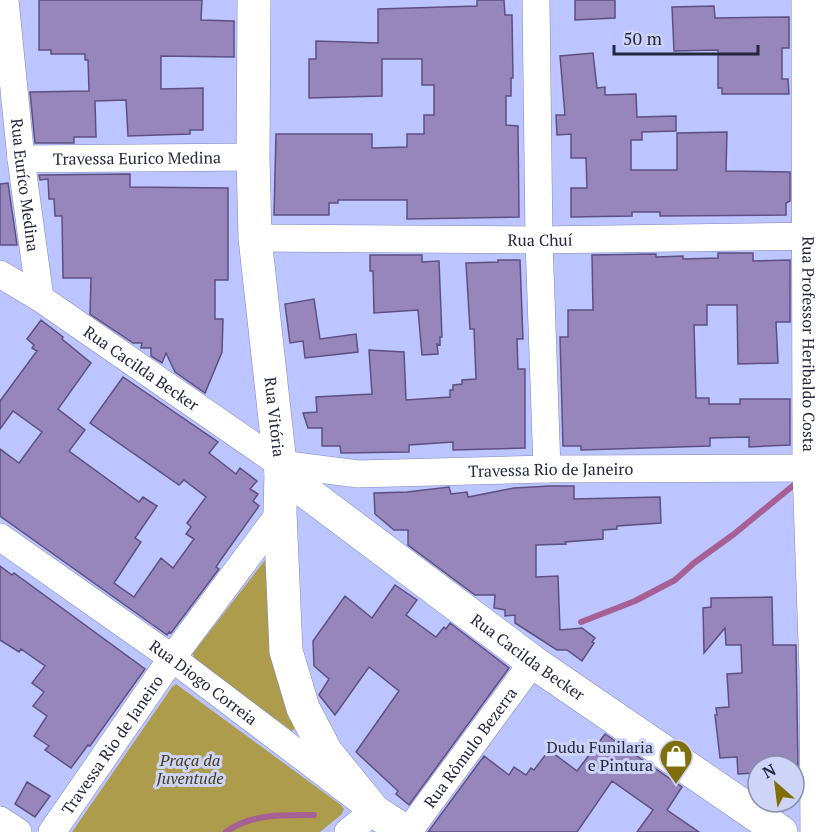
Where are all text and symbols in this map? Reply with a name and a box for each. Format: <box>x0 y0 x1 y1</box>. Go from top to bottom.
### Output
scale bar <box>614 18 758 56</box>
text: 50 m <box>623 26 663 50</box>
street label: Rua Euríco Medina <box>6 117 45 253</box>
street label: Travessa Eurico Medina <box>53 146 221 170</box>
street label: Rua Chuí <box>507 229 573 251</box>
street label: Rua Professor Heribaldo Costa <box>798 236 820 452</box>
street label: Rua Cacilda Becker <box>79 321 204 416</box>
street label: Rua Vitória <box>259 376 290 458</box>
street label: Travessa Rio de Janeiro <box>468 458 634 482</box>
street label: Rua Cacilda Becker <box>467 608 590 706</box>
street label: Rua Diogo Correia <box>145 635 262 730</box>
street label: Travessa Rio de Janeiro <box>56 670 168 819</box>
street label: Rua Rômulo Bezerra <box>419 683 522 812</box>
place label: Dudu Funilaria e Pintura <box>546 736 653 776</box>
shop icon: Dudu Funilaria e Pintura <box>658 738 694 785</box>
park label: Praça da Juventude <box>156 749 223 789</box>
north arrow <box>746 754 806 814</box>
text: N <box>758 758 779 783</box>

